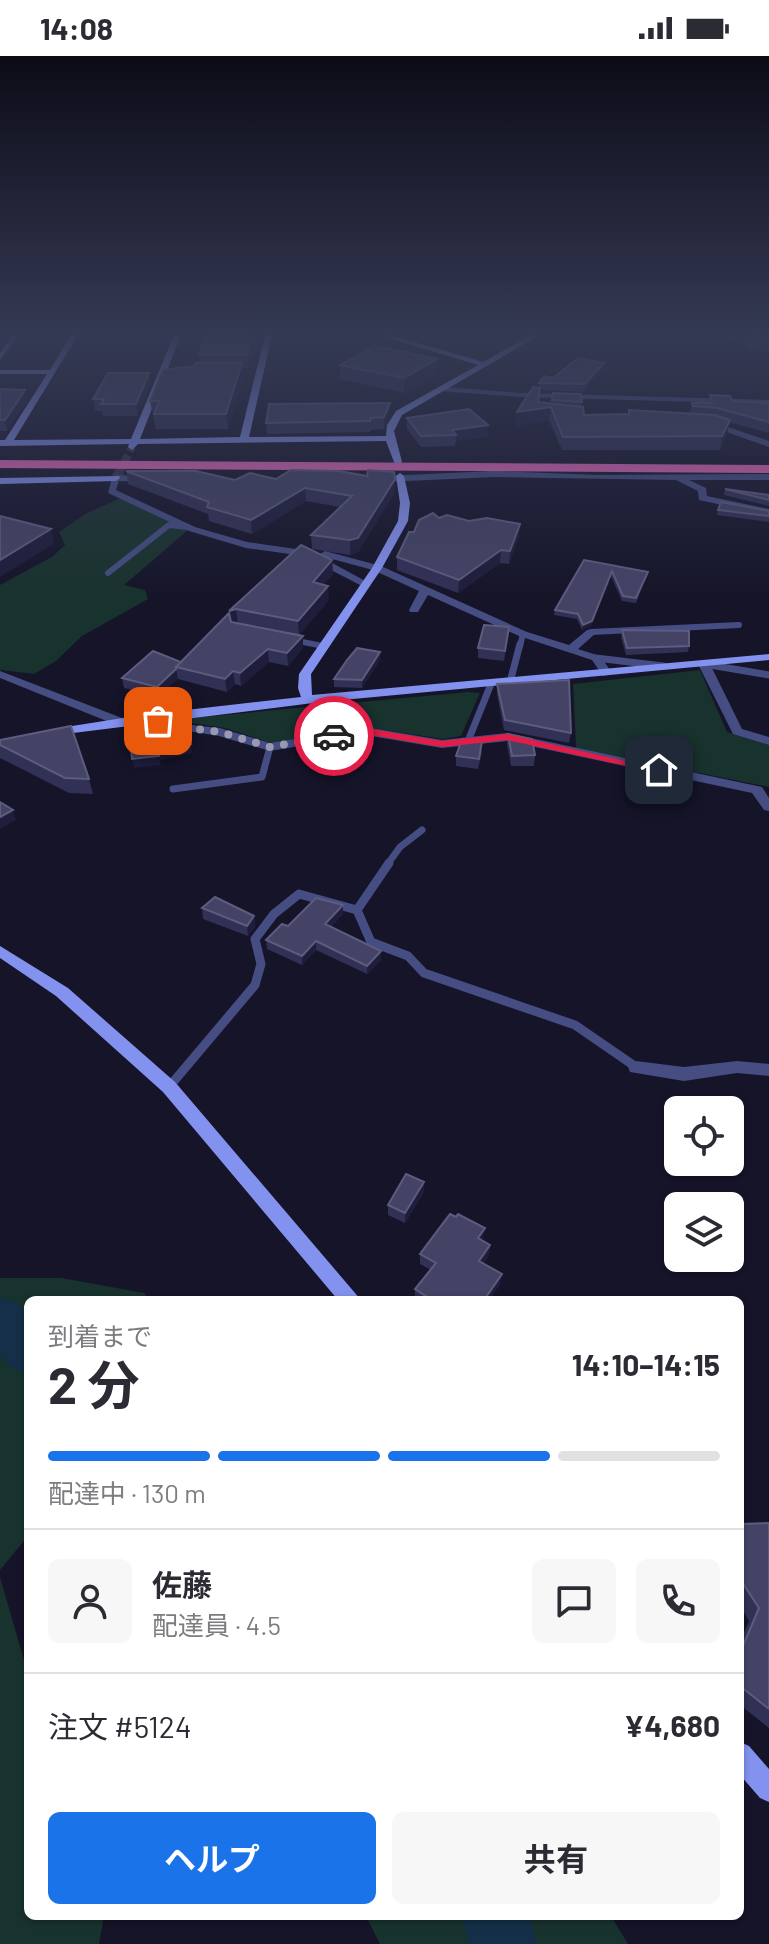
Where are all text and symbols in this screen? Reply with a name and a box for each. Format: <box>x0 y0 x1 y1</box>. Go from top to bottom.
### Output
text: 14:08 <box>40 10 113 46</box>
pin <box>124 687 192 755</box>
courier <box>294 696 374 776</box>
icon: bag <box>136 699 180 743</box>
icon: car <box>312 714 356 758</box>
pin <box>625 736 693 804</box>
icon: home <box>637 748 681 792</box>
map controls <box>664 1096 744 1272</box>
button: locate <box>664 1096 744 1176</box>
button: layers <box>664 1192 744 1272</box>
text: 到着まで <box>48 1320 152 1351</box>
text: 14:10–14:15 <box>572 1346 720 1382</box>
text: 2 分 <box>48 1352 140 1414</box>
text: 配達中 · 130 m <box>48 1477 206 1508</box>
button: person <box>48 1559 132 1643</box>
button: chat <box>532 1559 616 1643</box>
button: phone <box>636 1559 720 1643</box>
text: 佐藤 <box>152 1566 212 1602</box>
text: 配達員 · 4.5 <box>152 1609 281 1640</box>
text: ¥4,680 <box>624 1707 720 1743</box>
text: 注文 #5124 <box>48 1708 191 1744</box>
button: ヘルプ <box>48 1812 376 1904</box>
button: 共有 <box>392 1812 720 1904</box>

